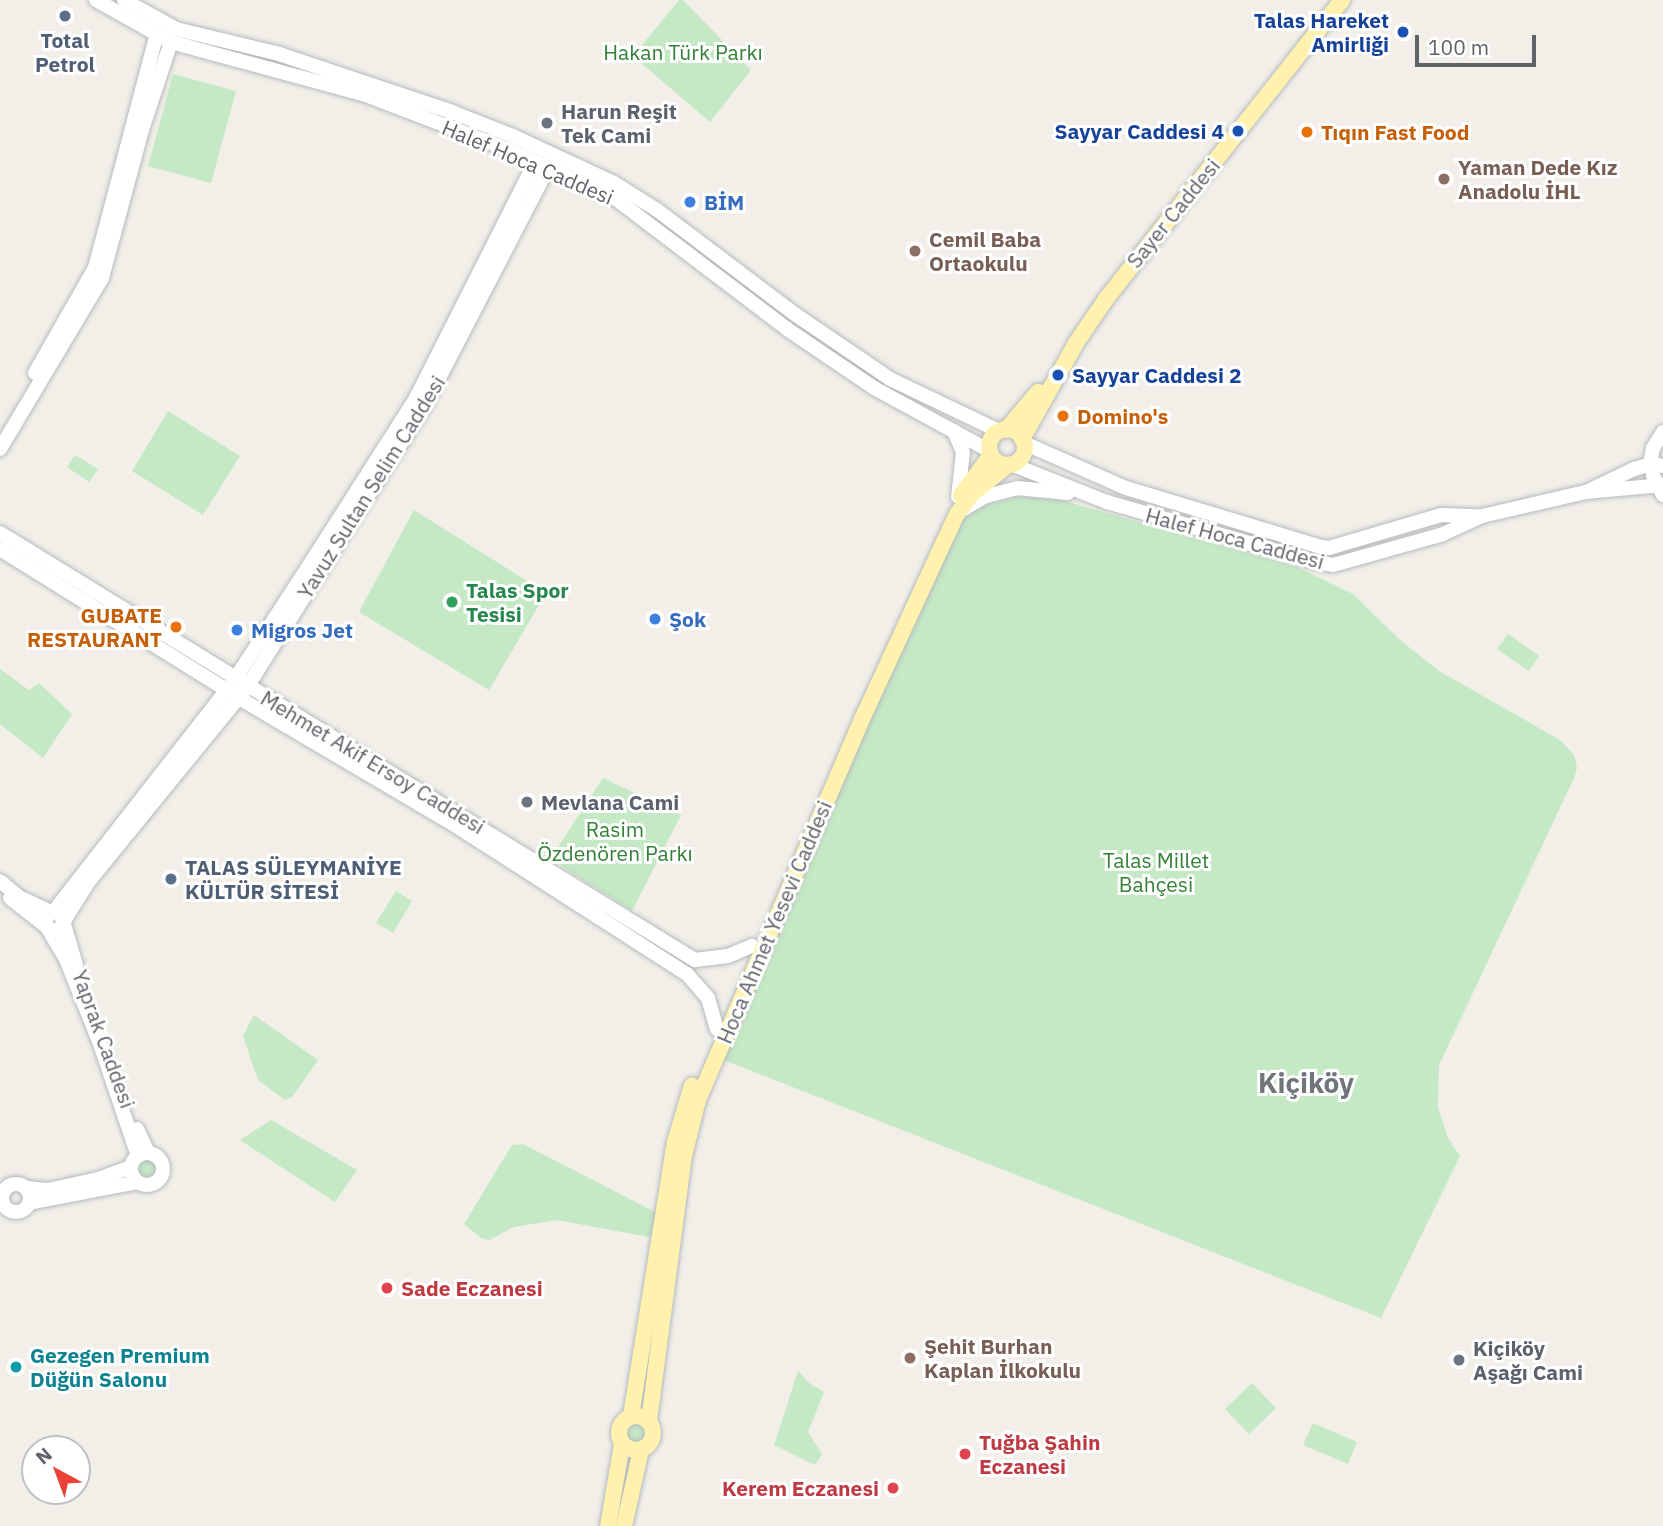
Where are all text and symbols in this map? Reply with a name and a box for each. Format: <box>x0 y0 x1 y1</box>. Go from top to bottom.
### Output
place label: Talas Hareket Amirliği <box>1254 7 1389 57</box>
marker: Total Petrol <box>57 8 73 24</box>
scale bar <box>1418 21 1539 65</box>
marker: Talas Hareket Amirliği <box>1395 24 1411 40</box>
place label: Total Petrol <box>35 27 95 77</box>
text: 100 m <box>1428 33 1489 61</box>
park label: Hakan Türk Parkı <box>603 39 763 65</box>
place label: Harun Reşit Tek Cami <box>561 98 677 148</box>
street label: Halef Hoca Caddesi <box>438 114 618 210</box>
marker: Harun Reşit Tek Cami <box>539 115 555 131</box>
place label: Sayyar Caddesi 4 <box>1055 118 1224 144</box>
place label: Tıqın Fast Food <box>1321 119 1469 145</box>
marker: Sayyar Caddesi 4 <box>1230 123 1246 139</box>
marker: Tıqın Fast Food <box>1299 124 1315 140</box>
street label: Sayer Caddesi <box>1121 153 1225 273</box>
place label: Yaman Dede Kız Anadolu İHL <box>1458 154 1618 204</box>
marker: Yaman Dede Kız Anadolu İHL <box>1436 171 1452 187</box>
place label: BİM <box>704 189 744 215</box>
marker: BİM <box>682 194 698 210</box>
place label: Cemil Baba Ortaokulu <box>929 226 1041 276</box>
marker: Cemil Baba Ortaokulu <box>907 243 923 259</box>
place label: Sayyar Caddesi 2 <box>1072 362 1241 388</box>
marker: Sayyar Caddesi 2 <box>1050 367 1066 383</box>
street label: Yavuz Sultan Selim Caddesi <box>292 371 450 603</box>
place label: Domino's <box>1077 403 1168 429</box>
marker: Domino's <box>1055 408 1071 424</box>
street label: Halef Hoca Caddesi <box>1143 502 1327 574</box>
place label: Talas Spor Tesisi <box>466 577 569 627</box>
marker: Talas Spor Tesisi <box>444 594 460 610</box>
place label: GUBATE RESTAURANT <box>27 602 162 652</box>
place label: Şok <box>669 606 706 632</box>
marker: Şok <box>647 611 663 627</box>
place label: Migros Jet <box>251 617 353 643</box>
marker: GUBATE RESTAURANT <box>168 619 184 635</box>
marker: Migros Jet <box>229 622 245 638</box>
street label: Mehmet Akif Ersoy Caddesi <box>256 685 490 839</box>
place label: Mevlana Cami <box>541 789 679 815</box>
marker: Mevlana Cami <box>519 794 535 810</box>
street label: Hoca Ahmet Yesevi Caddesi <box>711 797 837 1047</box>
park label: Rasim Özdenören Parkı <box>537 816 693 866</box>
park label: Talas Millet Bahçesi <box>1103 847 1209 897</box>
place label: TALAS SÜLEYMANİYE KÜLTÜR SİTESİ <box>185 854 402 904</box>
marker: TALAS SÜLEYMANİYE KÜLTÜR SİTESİ <box>163 871 179 887</box>
street label: Yaprak Caddesi <box>67 966 141 1112</box>
district label: Kiçiköy <box>1258 1066 1354 1100</box>
place label: Sade Eczanesi <box>401 1275 543 1301</box>
marker: Sade Eczanesi <box>379 1280 395 1296</box>
place label: Şehit Burhan Kaplan İlkokulu <box>924 1333 1081 1383</box>
place label: Kiçiköy Aşağı Cami <box>1473 1335 1583 1385</box>
place label: Gezegen Premium Düğün Salonu <box>30 1342 210 1392</box>
marker: Şehit Burhan Kaplan İlkokulu <box>902 1350 918 1366</box>
marker: Kiçiköy Aşağı Cami <box>1451 1352 1467 1368</box>
marker: Gezegen Premium Düğün Salonu <box>8 1359 24 1375</box>
place label: Tuğba Şahin Eczanesi <box>979 1429 1100 1479</box>
north arrow <box>21 1435 91 1505</box>
text: N <box>30 1442 57 1469</box>
marker: Tuğba Şahin Eczanesi <box>957 1446 973 1462</box>
place label: Kerem Eczanesi <box>722 1475 879 1501</box>
marker: Kerem Eczanesi <box>885 1480 901 1496</box>

